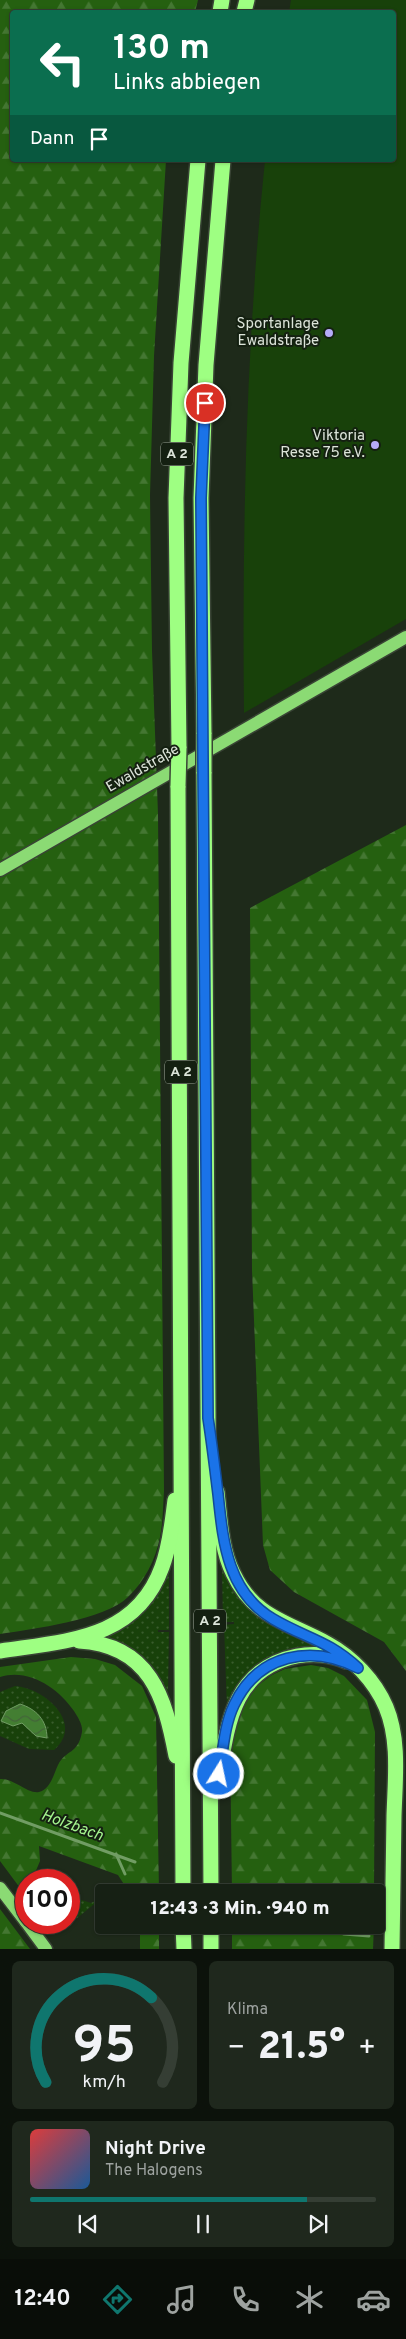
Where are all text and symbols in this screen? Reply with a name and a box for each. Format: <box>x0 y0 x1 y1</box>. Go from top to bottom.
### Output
text: 130 m <box>113 27 210 71</box>
icon: left <box>30 30 95 95</box>
text: Links abbiegen <box>113 70 261 97</box>
icon: arrive <box>85 125 113 153</box>
text: Dann <box>30 127 75 151</box>
place label: Sportanlage Ewaldstraße <box>236 315 319 351</box>
marker: Sportanlage Ewaldstraße <box>323 327 335 339</box>
pin <box>184 382 226 424</box>
icon: arrive <box>191 389 219 417</box>
place label: Viktoria Resse 75 e.V. <box>280 427 365 463</box>
marker: Viktoria Resse 75 e.V. <box>369 439 381 451</box>
road number: A 2 <box>161 442 193 466</box>
street label: Ewaldstraße <box>103 740 183 798</box>
road number: A 2 <box>165 1060 197 1084</box>
road number: A 2 <box>194 1610 226 1632</box>
position arrow <box>192 1747 244 1799</box>
water label: Holzbach <box>38 1806 106 1847</box>
speed limit sign: 100 <box>15 1869 80 1934</box>
text: 12:43 · 3 Min. · 940 m <box>150 1897 330 1921</box>
text: Klima <box>227 2000 268 2020</box>
text: 95 <box>73 2015 136 2081</box>
text: 21.5° <box>258 2024 345 2073</box>
text: − <box>227 2031 245 2067</box>
text: + <box>358 2031 376 2067</box>
text: km/h <box>83 2071 126 2094</box>
text: Night Drive <box>105 2137 206 2161</box>
text: The Halogens <box>105 2161 203 2181</box>
icon: previous <box>74 2210 102 2238</box>
icon: pause <box>189 2210 217 2238</box>
icon: next <box>304 2210 332 2238</box>
icon: directions <box>100 2282 135 2317</box>
icon: music <box>164 2282 199 2317</box>
icon: phone <box>228 2282 263 2317</box>
icon: climate <box>292 2282 327 2317</box>
icon: car <box>356 2282 391 2317</box>
text: 12:40 <box>15 2286 71 2313</box>

